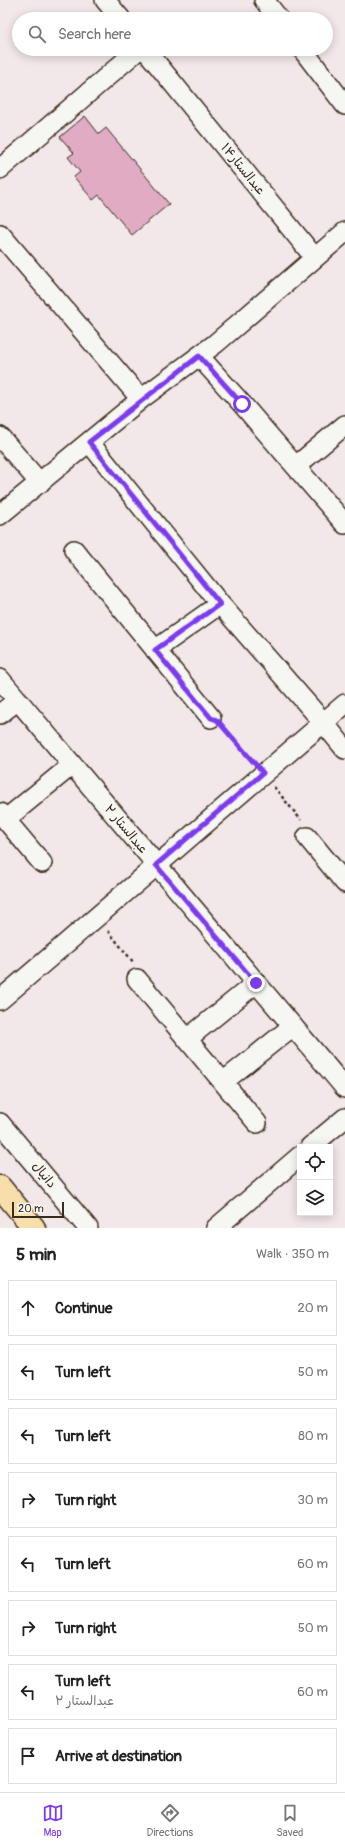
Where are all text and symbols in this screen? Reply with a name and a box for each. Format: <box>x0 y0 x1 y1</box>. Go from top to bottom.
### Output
search box <box>12 12 333 56</box>
icon: search <box>26 23 48 45</box>
text: Search here <box>58 25 131 44</box>
street label: عبدالستار۱۴ <box>217 140 269 198</box>
route start <box>233 395 251 413</box>
street label: عبدالستار ۲ <box>101 801 151 857</box>
route end <box>247 974 265 992</box>
map controls <box>297 1144 333 1216</box>
button: locate <box>297 1144 333 1180</box>
street label: دانیال <box>28 1159 60 1191</box>
button: layers <box>297 1180 333 1216</box>
scale bar <box>12 1200 64 1219</box>
text: 20 m <box>18 1202 44 1215</box>
text: 5 min <box>16 1244 56 1265</box>
text: Walk · 350 m <box>256 1246 329 1262</box>
icon: ahead <box>17 1297 39 1319</box>
text: Continue <box>55 1299 113 1318</box>
text: 20 m <box>297 1300 328 1316</box>
icon: left <box>17 1361 39 1383</box>
text: Turn left <box>55 1363 111 1382</box>
text: 50 m <box>298 1364 328 1380</box>
icon: left <box>17 1425 39 1447</box>
text: Turn left <box>55 1427 111 1446</box>
text: 80 m <box>298 1428 328 1444</box>
icon: right <box>17 1489 39 1511</box>
text: Turn right <box>55 1491 116 1510</box>
text: 30 m <box>298 1492 328 1508</box>
icon: left <box>17 1553 39 1575</box>
text: Turn left <box>55 1555 111 1574</box>
text: 60 m <box>297 1556 328 1572</box>
icon: right <box>17 1617 39 1639</box>
text: Turn right <box>55 1619 116 1638</box>
text: 50 m <box>298 1620 328 1636</box>
text: Turn left <box>55 1672 111 1691</box>
icon: left <box>17 1681 39 1703</box>
text: 60 m <box>297 1684 328 1700</box>
text: عبدالستار ۲ <box>55 1693 114 1709</box>
icon: arrive <box>17 1745 39 1767</box>
text: Arrive at destination <box>55 1747 182 1766</box>
tab: Map <box>42 1802 64 1839</box>
tab: Directions <box>147 1802 193 1839</box>
tab: Saved <box>276 1802 303 1839</box>

